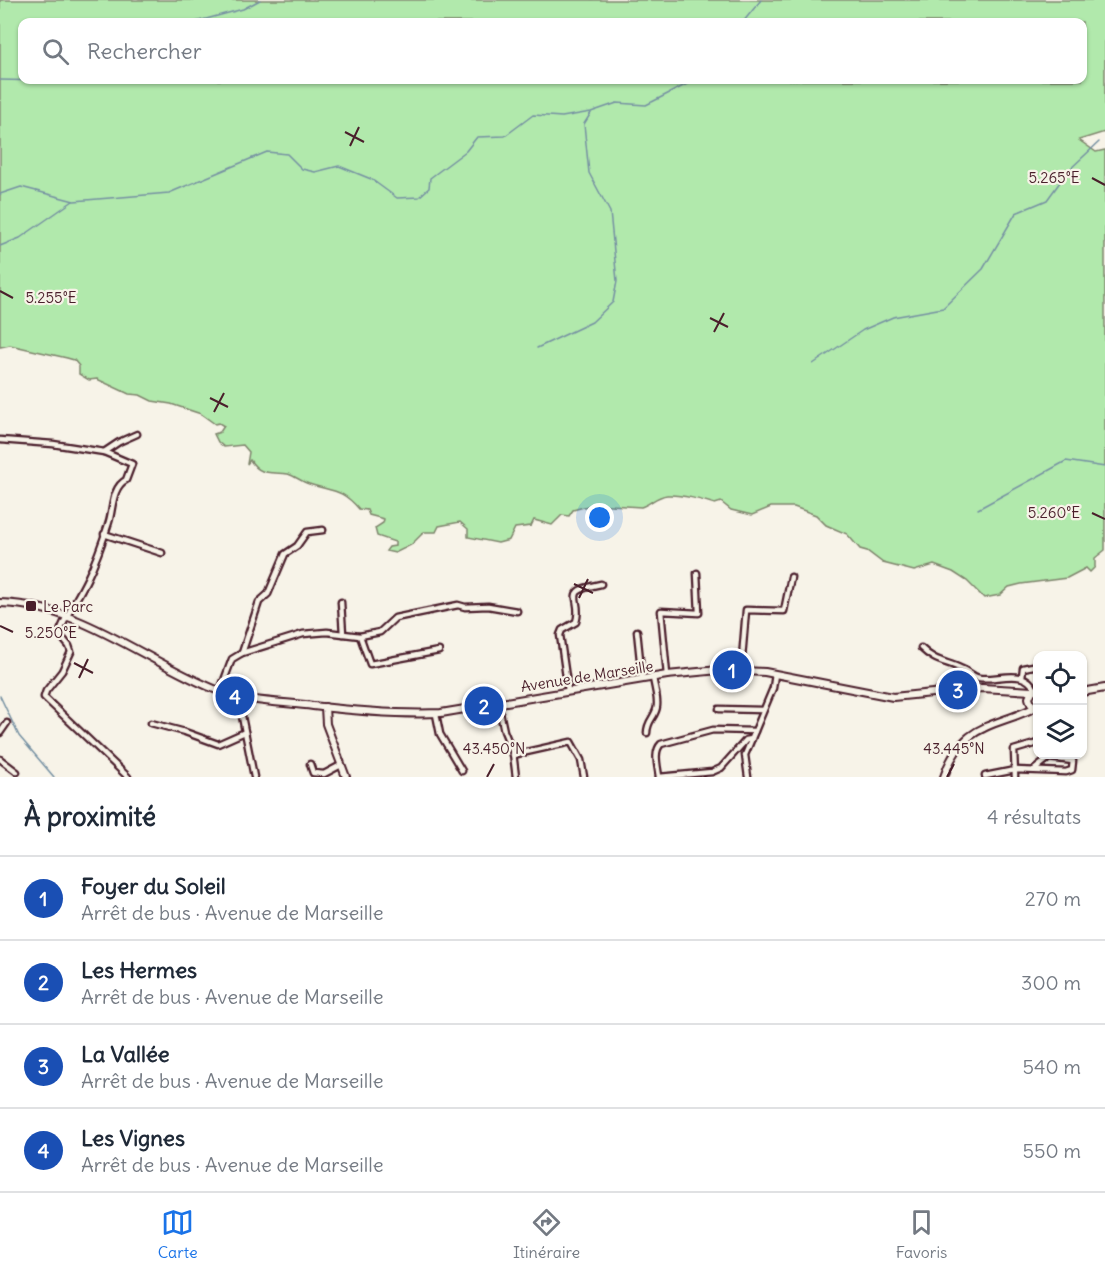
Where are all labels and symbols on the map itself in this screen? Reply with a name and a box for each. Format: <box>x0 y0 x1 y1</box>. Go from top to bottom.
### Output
text: 5.265°E <box>1028 168 1080 187</box>
text: 5.255°E <box>25 288 77 307</box>
your location <box>585 503 614 532</box>
text: 5.260°E <box>1028 503 1080 522</box>
place label: Le Parc <box>43 597 94 616</box>
marker: Le Parc <box>24 599 38 613</box>
text: 5.250°E <box>25 623 77 642</box>
pin: 1 <box>712 648 752 692</box>
street label: Avenue de Marseille <box>519 656 655 696</box>
pin: 3 <box>938 668 978 712</box>
pin: 4 <box>216 674 254 718</box>
pin: 2 <box>464 684 504 728</box>
text: 43.450°N <box>463 739 525 758</box>
text: 43.445°N <box>923 739 985 758</box>

